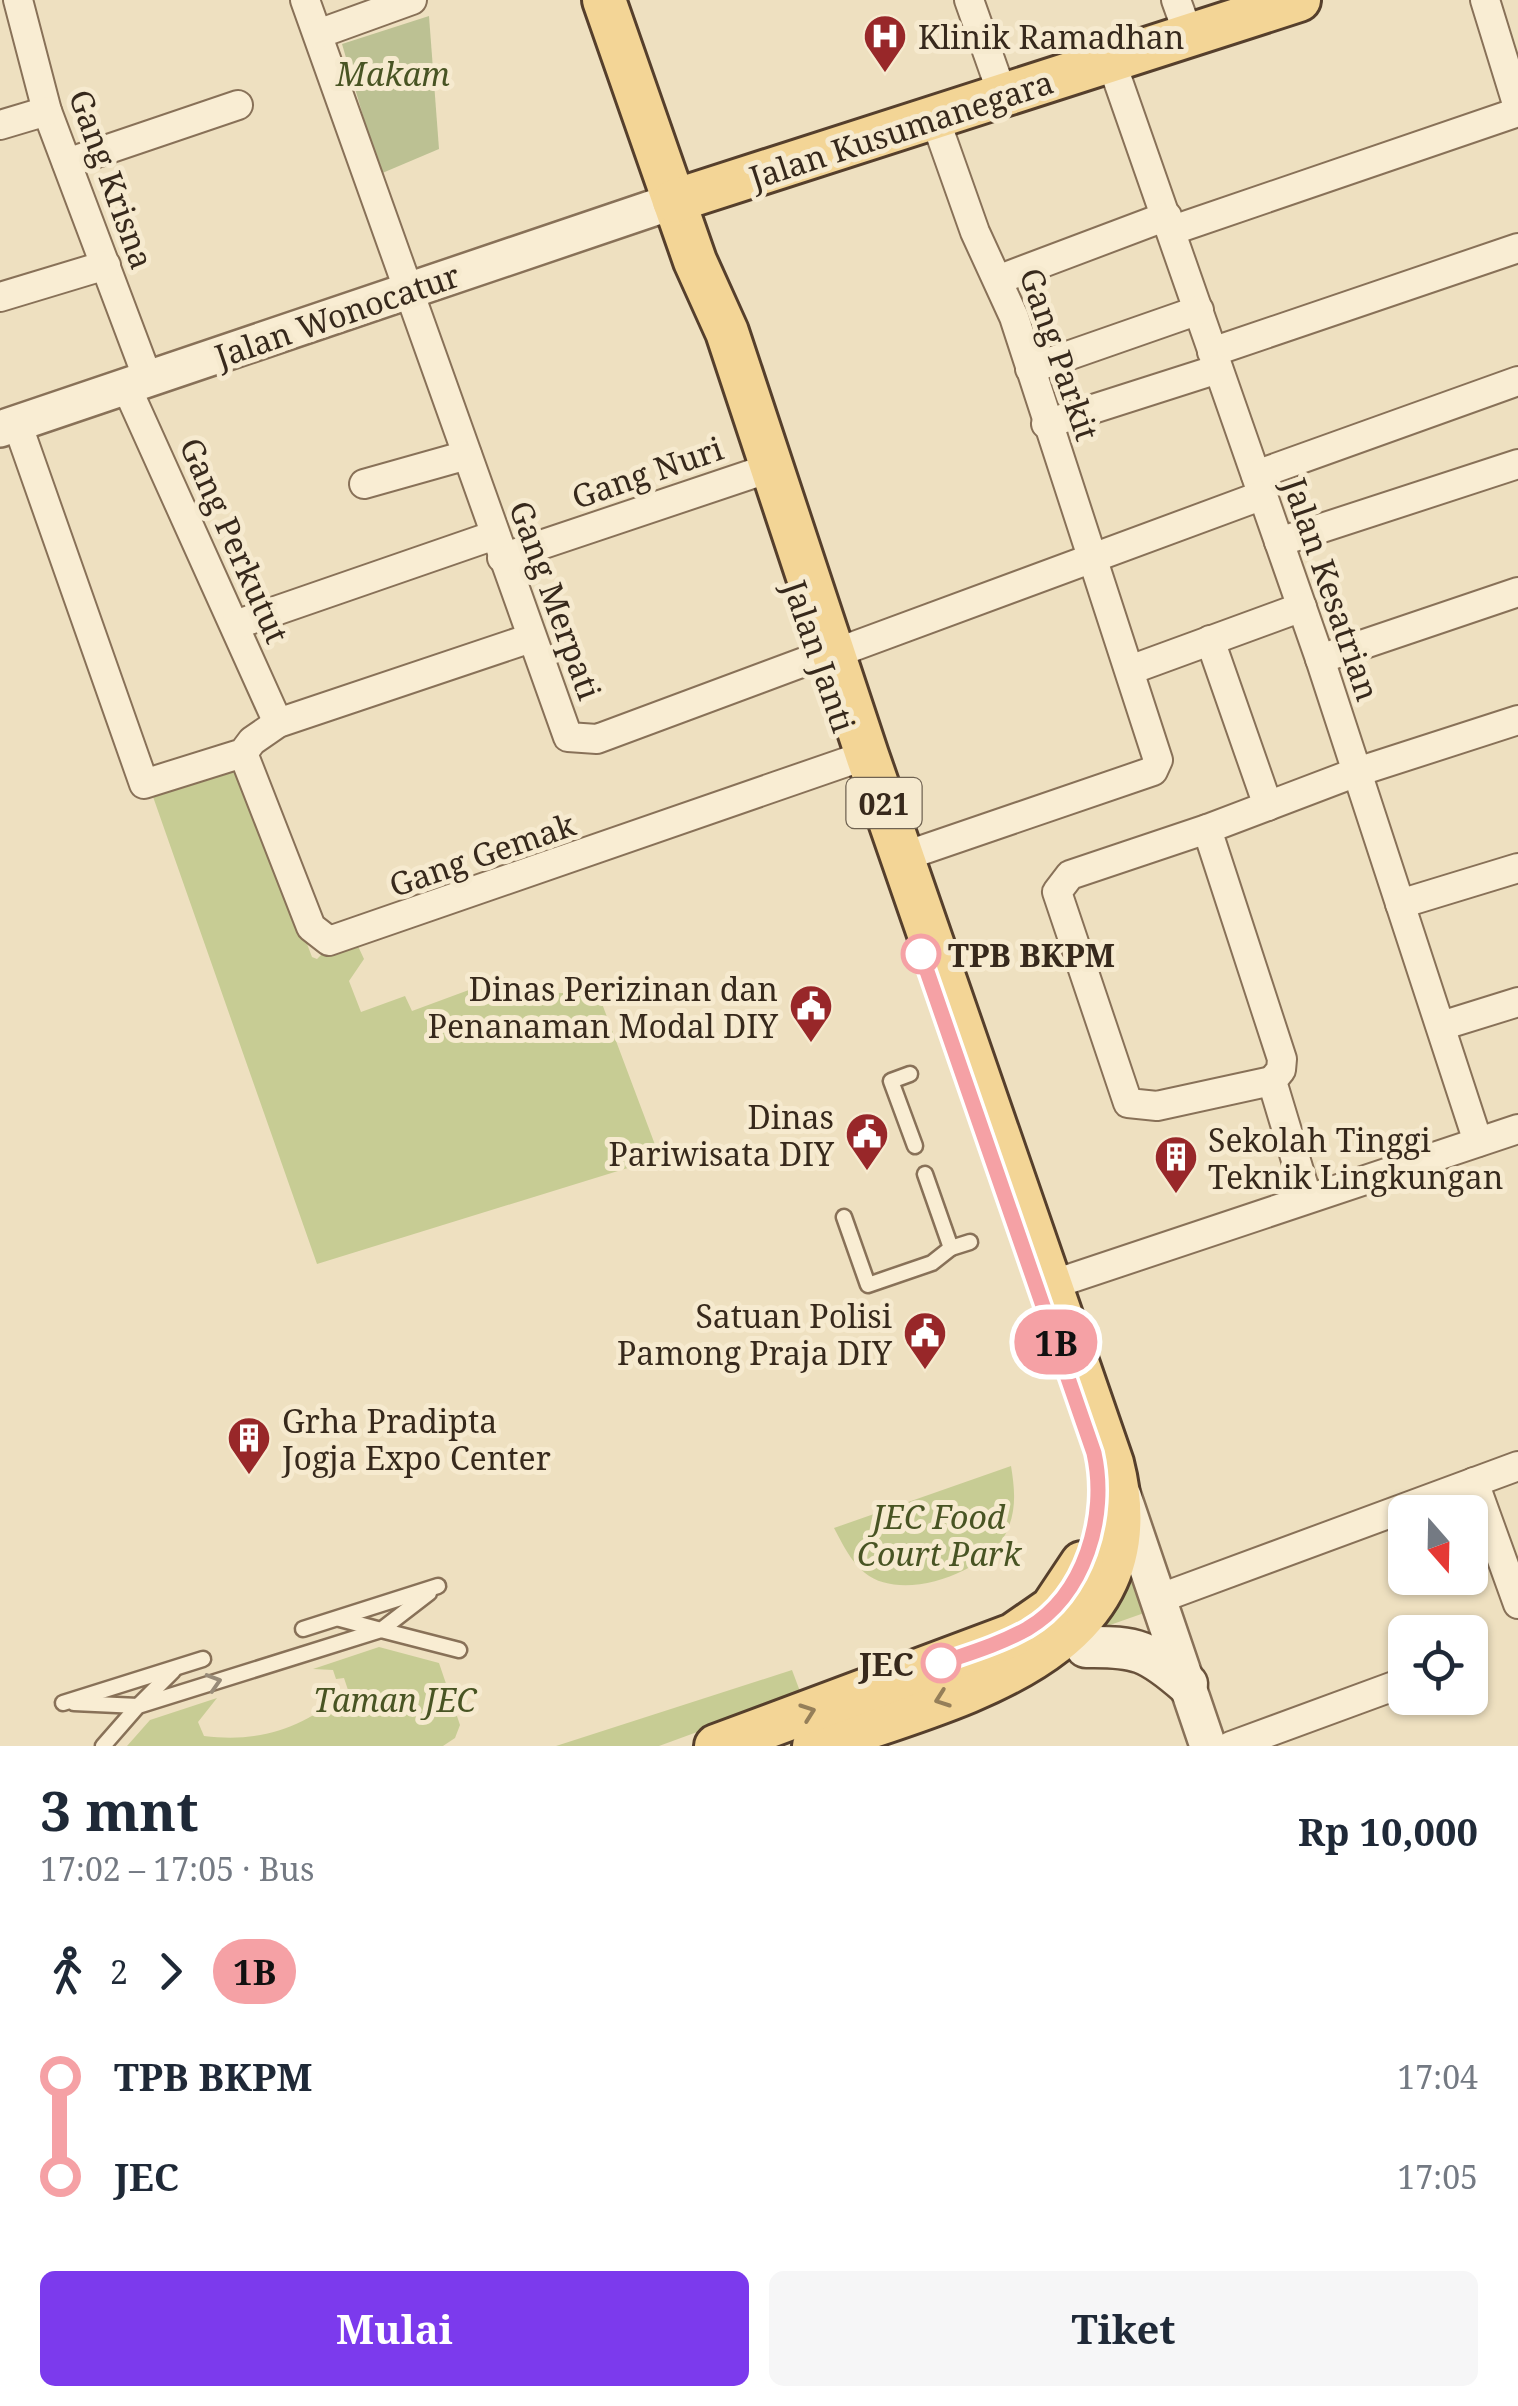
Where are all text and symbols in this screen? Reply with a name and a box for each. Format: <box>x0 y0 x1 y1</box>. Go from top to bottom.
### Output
hospital icon: Klinik Ramadhan <box>862 13 908 74</box>
place label: Klinik Ramadhan <box>918 15 1184 58</box>
park label: Makam <box>335 52 450 95</box>
street label: Jalan Kusumanegara <box>743 60 1058 199</box>
street label: Gang Krisna <box>60 83 164 275</box>
street label: Jalan Wonocatur <box>208 253 465 377</box>
street label: Gang Parkit <box>1010 262 1110 446</box>
street label: Gang Nuri <box>566 426 728 518</box>
street label: Gang Perkutut <box>171 431 299 649</box>
street label: Jalan Kesatrian <box>1273 471 1390 706</box>
street label: Gang Merpati <box>500 495 612 705</box>
street label: Jalan Janti <box>774 573 866 738</box>
road number: 021 <box>846 778 922 828</box>
street label: Gang Gemak <box>383 802 581 906</box>
place label: TPB BKPM <box>948 933 1115 976</box>
marker: TPB BKPM <box>902 935 940 973</box>
place label: Dinas Perizinan dan Penanaman Modal DIY <box>428 967 779 1047</box>
public building icon: Dinas Perizinan dan Penanaman Modal DIY <box>788 983 834 1044</box>
place label: Dinas Pariwisata DIY <box>608 1095 835 1175</box>
public building icon: Dinas Pariwisata DIY <box>844 1111 890 1172</box>
place label: Sekolah Tinggi Teknik Lingkungan <box>1208 1118 1503 1198</box>
building icon: Sekolah Tinggi Teknik Lingkungan <box>1153 1134 1199 1195</box>
place label: Satuan Polisi Pamong Praja DIY <box>617 1294 893 1374</box>
public building icon: Satuan Polisi Pamong Praja DIY <box>902 1310 948 1371</box>
line badge: 1B <box>1011 1310 1101 1374</box>
text: 1B <box>1034 1319 1078 1366</box>
place label: Grha Pradipta Jogja Expo Center <box>281 1399 551 1479</box>
building icon: Grha Pradipta Jogja Expo Center <box>226 1415 272 1476</box>
park label: JEC Food Court Park <box>857 1495 1023 1575</box>
north arrow <box>1388 1495 1488 1595</box>
map controls <box>1388 1495 1488 1715</box>
button: locate <box>1388 1615 1488 1715</box>
place label: JEC <box>858 1642 914 1685</box>
marker: JEC <box>922 1644 960 1682</box>
one-way arrow <box>205 1674 222 1694</box>
park label: Taman JEC <box>313 1678 478 1721</box>
one-way arrow <box>934 1687 951 1708</box>
one-way arrow <box>798 1703 815 1724</box>
text: 3 mnt <box>40 1772 199 1847</box>
text: Rp 10,000 <box>1298 1805 1478 1857</box>
text: 17:02 – 17:05 · Bus <box>40 1847 314 1890</box>
icon: walk <box>40 1944 95 1999</box>
icon: forward <box>143 1944 198 1999</box>
text: 1B <box>233 1948 276 1995</box>
text: 2 <box>110 1950 128 1993</box>
text: TPB BKPM <box>114 2050 312 2102</box>
text: 17:04 <box>1397 2055 1478 2098</box>
text: JEC <box>114 2150 179 2202</box>
text: 17:05 <box>1397 2155 1478 2198</box>
button: Mulai <box>40 2271 749 2386</box>
button: Tiket <box>769 2271 1478 2386</box>

